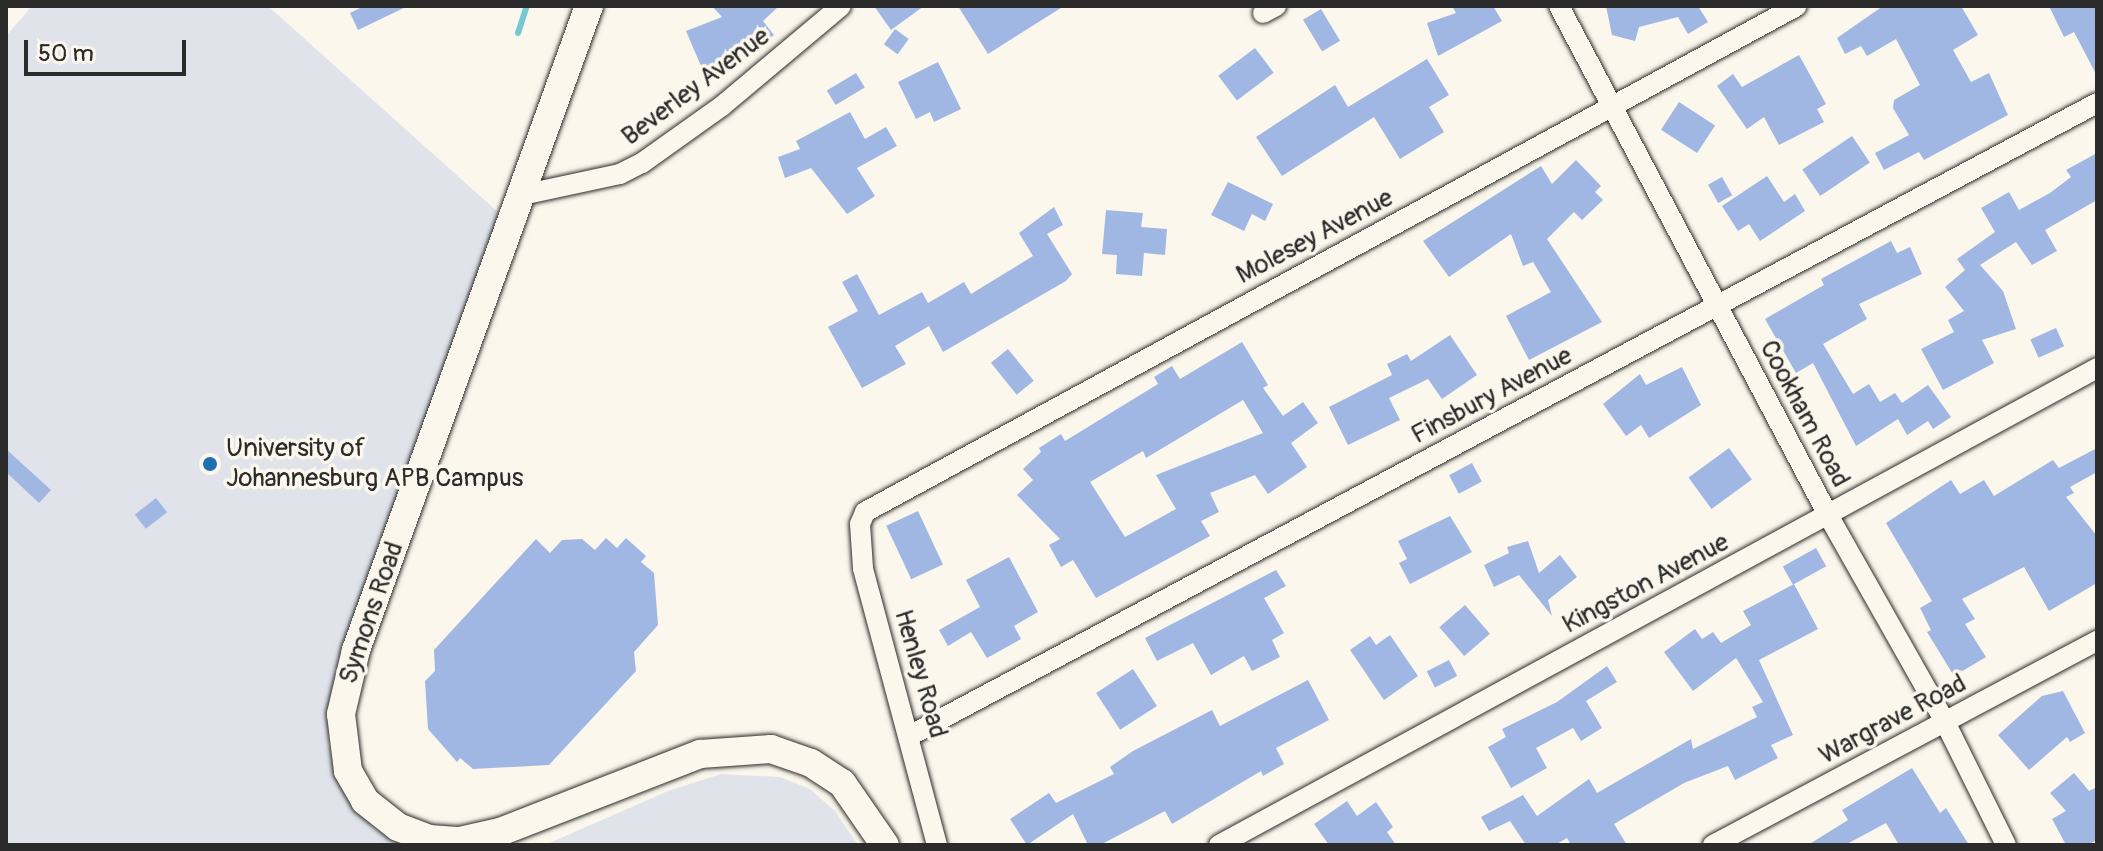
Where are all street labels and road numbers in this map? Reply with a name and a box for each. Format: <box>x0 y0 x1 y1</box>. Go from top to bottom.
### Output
street label: Beverley Avenue <box>616 21 776 153</box>
street label: Molesey Avenue <box>1231 183 1399 291</box>
street label: Cookham Road <box>1752 335 1856 493</box>
street label: Finsbury Avenue <box>1406 341 1578 451</box>
street label: Kingston Avenue <box>1557 527 1735 641</box>
street label: Symons Road <box>333 538 411 688</box>
street label: Henley Road <box>887 606 953 742</box>
street label: Wargrave Road <box>1814 668 1972 772</box>

